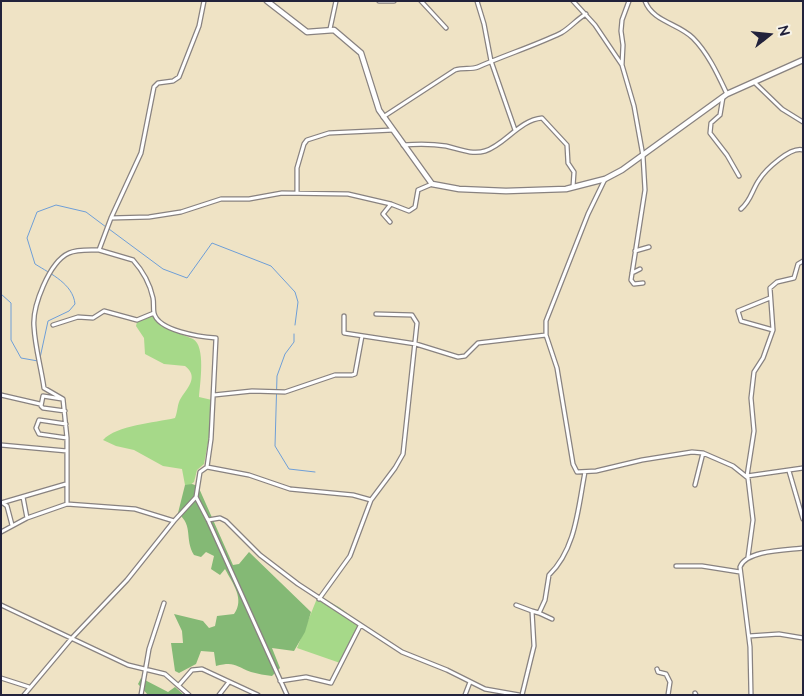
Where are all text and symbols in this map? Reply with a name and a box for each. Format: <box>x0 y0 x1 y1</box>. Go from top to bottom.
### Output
north arrow <box>744 10 794 60</box>
text: N <box>773 24 794 38</box>

